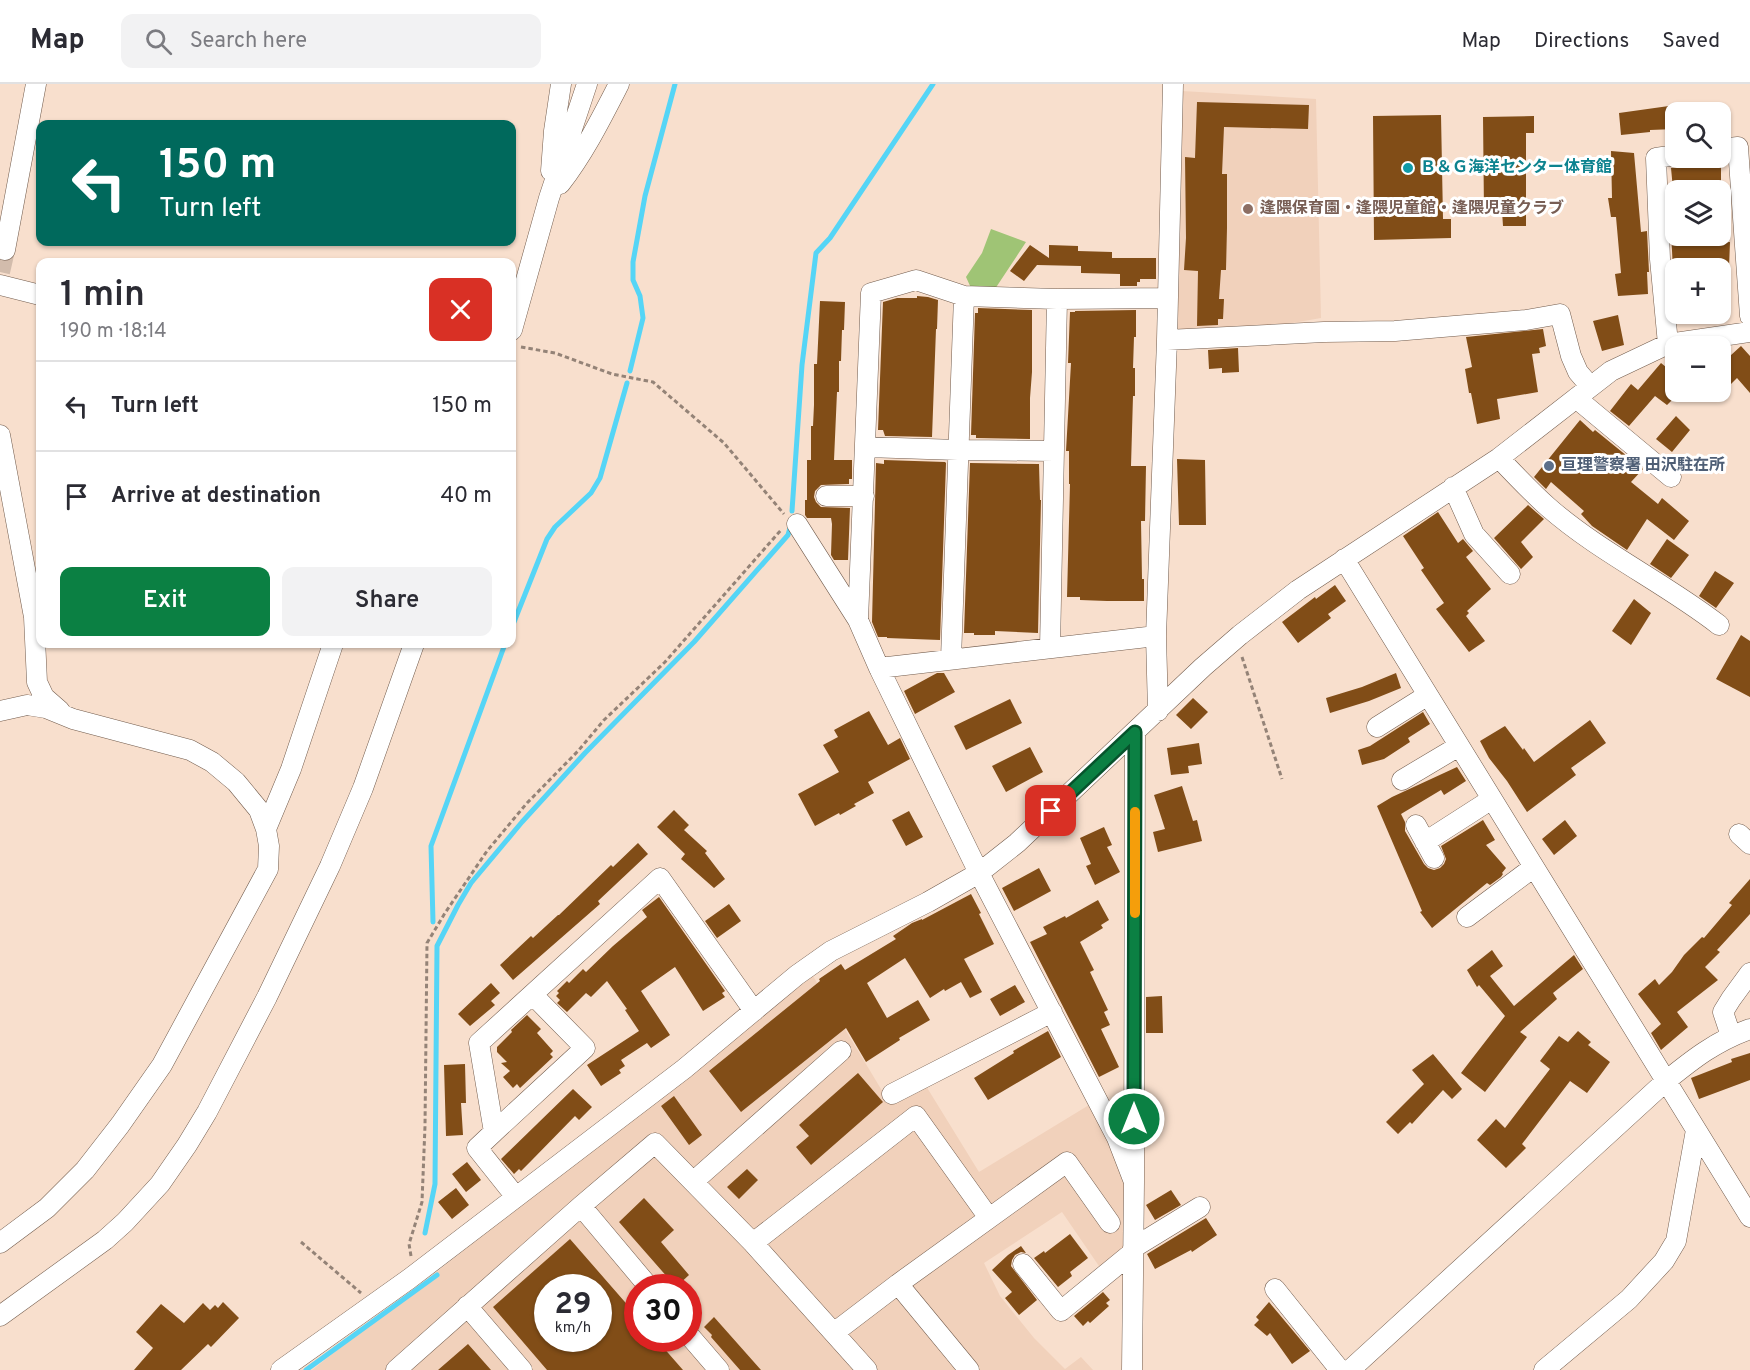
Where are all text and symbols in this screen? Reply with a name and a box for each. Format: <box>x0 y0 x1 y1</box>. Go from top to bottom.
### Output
search box <box>121 14 541 68</box>
text: Map <box>30 23 85 59</box>
icon: search <box>142 25 175 58</box>
text: Search here <box>190 28 307 55</box>
text: Map <box>1461 28 1501 55</box>
text: Directions <box>1534 28 1629 55</box>
text: Saved <box>1662 28 1720 55</box>
map controls <box>1665 102 1731 402</box>
button: search <box>1665 102 1731 168</box>
text: 150 m <box>159 140 276 193</box>
icon: left <box>60 144 138 222</box>
place label: Ｂ＆Ｇ海洋センター体育館 <box>1420 158 1612 178</box>
marker: Ｂ＆Ｇ海洋センター体育館 <box>1401 161 1415 175</box>
button: layers <box>1665 180 1731 246</box>
text: Turn left <box>159 192 261 226</box>
place label: 逢隈保育園・逢隈児童館・逢隈児童クラブ <box>1260 199 1564 219</box>
marker: 逢隈保育園・逢隈児童館・逢隈児童クラブ <box>1241 202 1255 216</box>
button: + <box>1665 258 1731 324</box>
text: 1 min <box>60 273 145 319</box>
button: close <box>429 278 492 341</box>
text: 190 m · 18:14 <box>60 319 167 345</box>
button: − <box>1665 336 1731 402</box>
icon: left <box>60 390 93 423</box>
text: Turn left <box>111 393 199 420</box>
text: 150 m <box>432 393 492 420</box>
place label: 亘理警察署 田沢駐在所 <box>1561 456 1725 476</box>
marker: 亘理警察署 田沢駐在所 <box>1542 459 1556 473</box>
icon: arrive <box>60 480 93 513</box>
text: Arrive at destination <box>111 483 321 510</box>
text: 40 m <box>440 483 492 510</box>
button: Exit <box>60 567 270 636</box>
button: Share <box>282 567 492 636</box>
pin <box>1025 785 1076 836</box>
icon: arrive <box>1034 794 1067 827</box>
position arrow <box>1102 1087 1166 1151</box>
speed limit sign: 30 <box>624 1274 702 1352</box>
text: 29 <box>555 1287 591 1324</box>
text: km/h <box>555 1319 591 1338</box>

